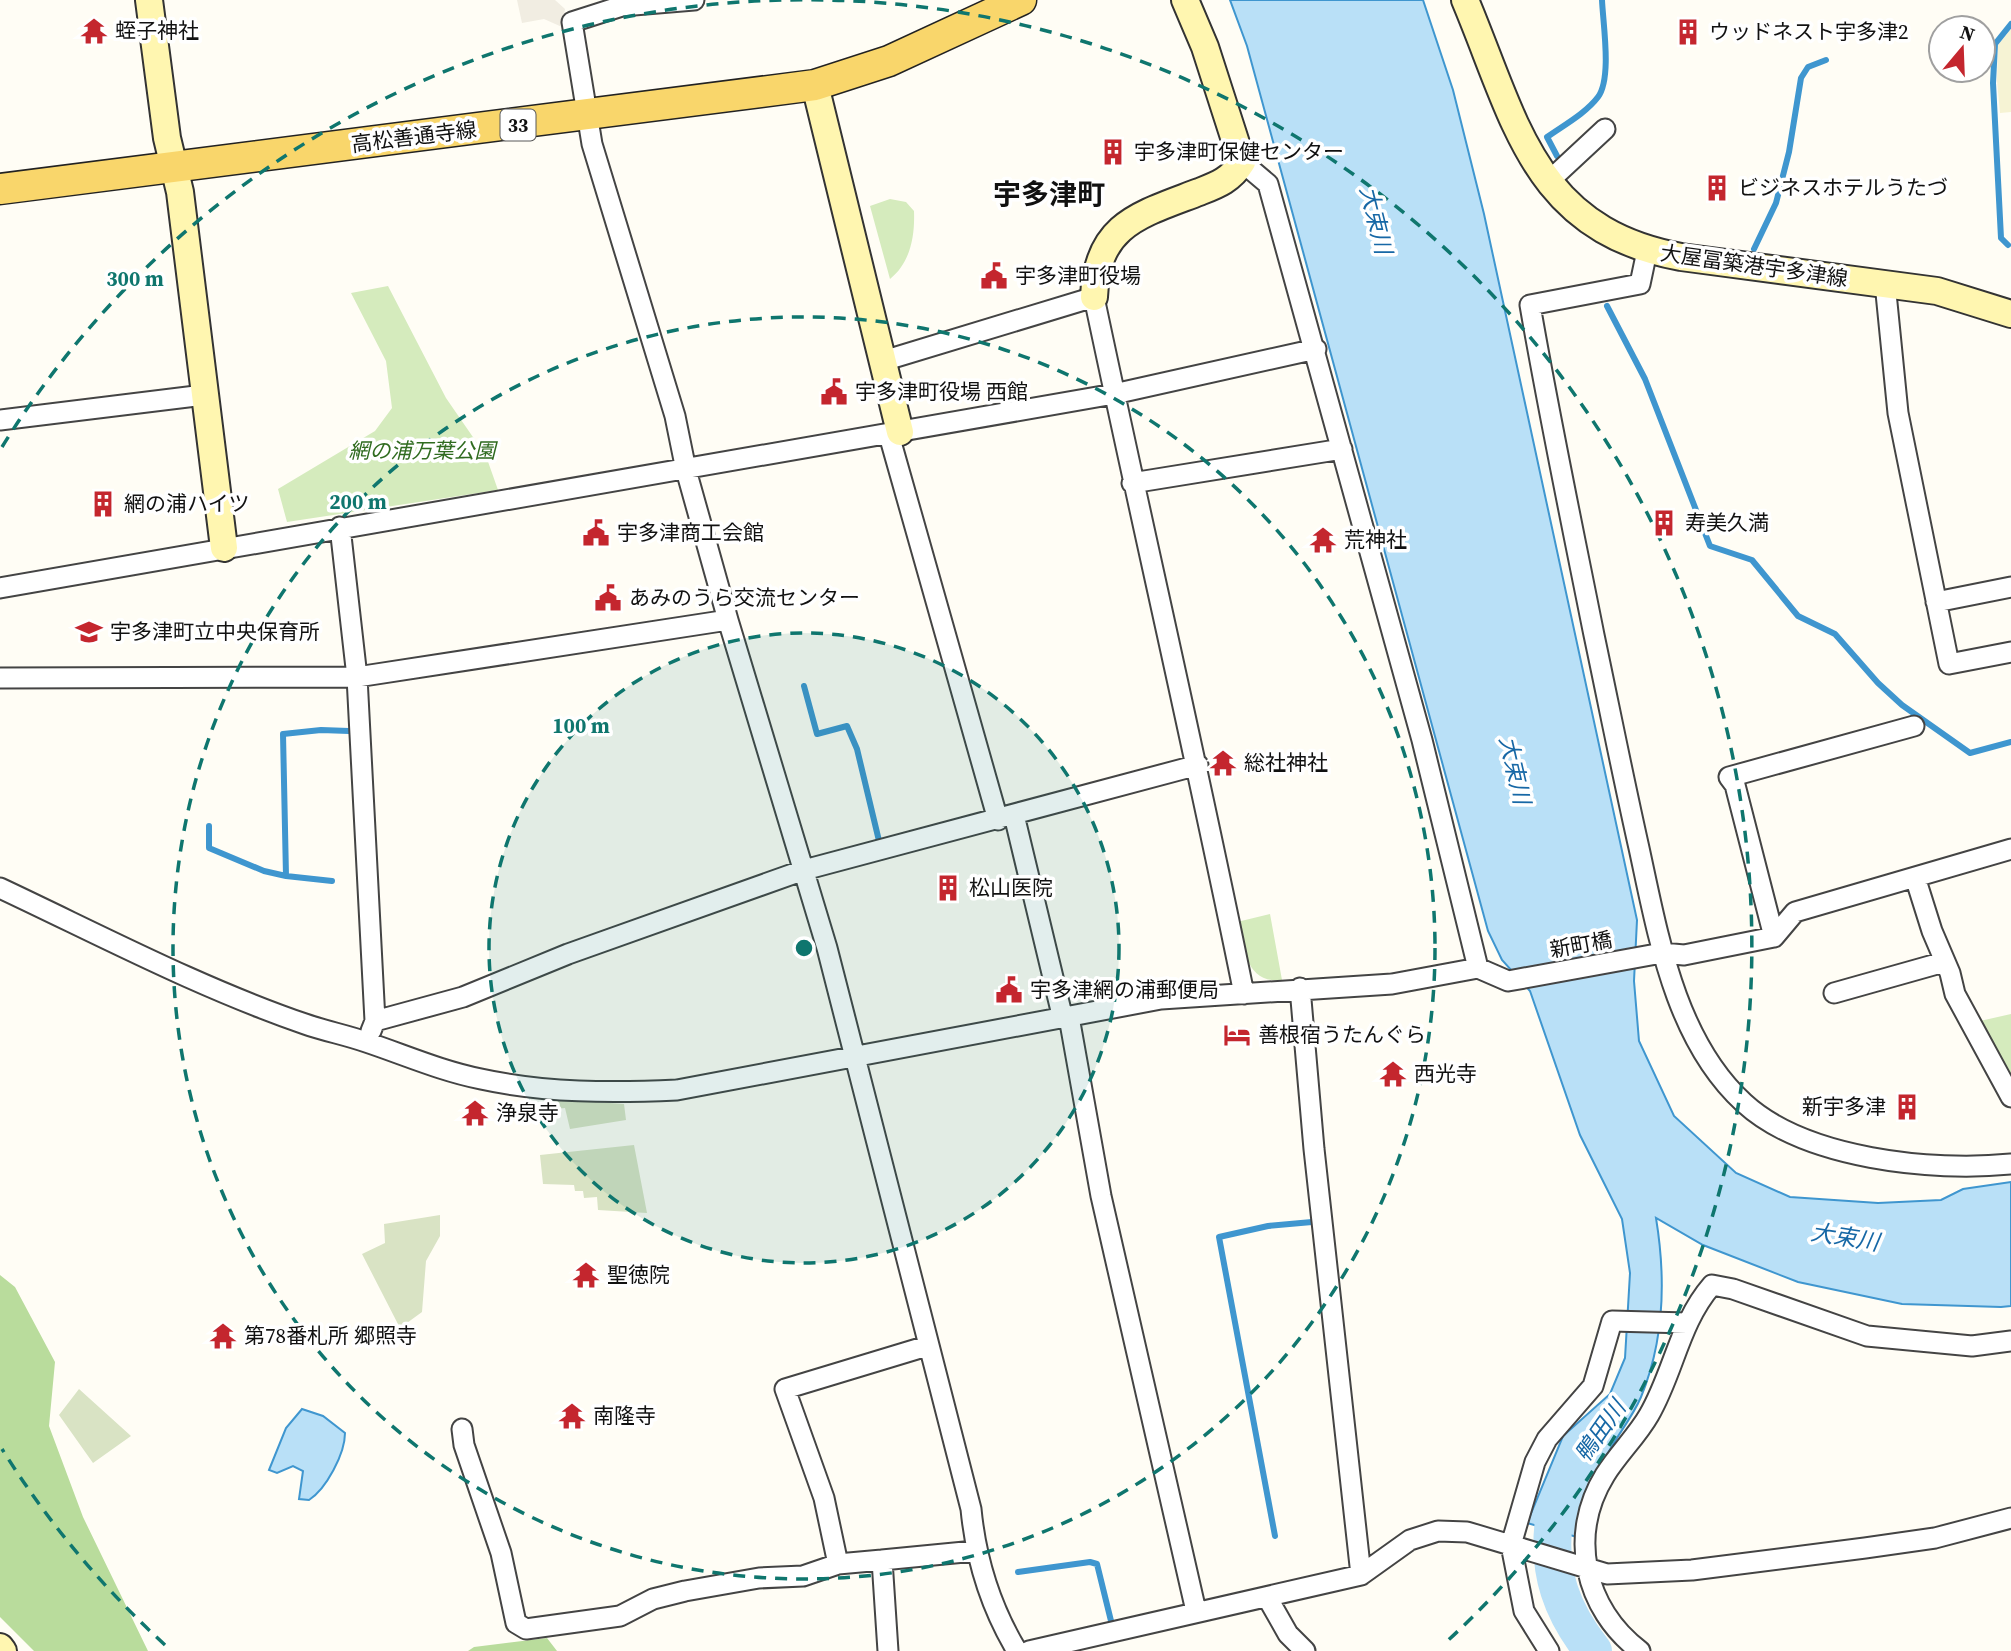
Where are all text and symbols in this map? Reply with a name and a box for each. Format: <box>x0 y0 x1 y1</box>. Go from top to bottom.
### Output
north arrow <box>1927 14 1997 84</box>
temple icon: 蛭子神社 <box>79 16 109 46</box>
place label: 蛭子神社 <box>115 16 199 45</box>
building icon: ウッドネスト宇多津2 <box>1673 17 1703 47</box>
place label: ウッドネスト宇多津2 <box>1709 17 1909 46</box>
text: N <box>1957 18 1978 48</box>
road number: 33 <box>500 110 536 140</box>
street label: 高松善通寺線 <box>350 114 478 159</box>
building icon: 宇多津町保健センター <box>1098 137 1128 167</box>
place label: 宇多津町保健センター <box>1134 137 1344 166</box>
building icon: ビジネスホテルうたづ <box>1702 173 1732 203</box>
place label: ビジネスホテルうたづ <box>1738 173 1948 202</box>
district label: 宇多津町 <box>993 175 1105 213</box>
water label: 大束川 <box>1352 183 1401 260</box>
street label: 大屋冨築港宇多津線 <box>1658 238 1850 293</box>
public building icon: 宇多津町役場 <box>979 261 1009 291</box>
place label: 宇多津町役場 <box>1015 261 1141 290</box>
text: 300 m <box>106 264 164 293</box>
public building icon: 宇多津町役場 西館 <box>819 377 849 407</box>
place label: 宇多津町役場 西館 <box>855 377 1028 406</box>
park label: 網の浦万葉公園 <box>349 436 498 465</box>
text: 200 m <box>329 487 387 516</box>
building icon: 網の浦ハイツ <box>88 489 118 519</box>
place label: 網の浦ハイツ <box>124 489 250 518</box>
building icon: 寿美久満 <box>1649 508 1679 538</box>
place label: 寿美久満 <box>1685 508 1769 537</box>
public building icon: 宇多津商工会館 <box>581 518 611 548</box>
place label: 宇多津商工会館 <box>617 518 764 547</box>
temple icon: 荒神社 <box>1308 525 1338 555</box>
place label: 荒神社 <box>1344 525 1407 554</box>
public building icon: あみのうら交流センター <box>593 583 623 613</box>
place label: あみのうら交流センター <box>629 583 860 612</box>
school or university icon: 宇多津町立中央保育所 <box>74 617 104 647</box>
place label: 宇多津町立中央保育所 <box>110 617 320 646</box>
text: 100 m <box>552 711 610 740</box>
water label: 大束川 <box>1492 733 1539 810</box>
temple icon: 総社神社 <box>1208 748 1238 778</box>
place label: 総社神社 <box>1244 748 1328 777</box>
building icon: 松山医院 <box>933 873 963 903</box>
place label: 松山医院 <box>969 873 1053 902</box>
street label: 新町橋 <box>1547 925 1614 964</box>
centre of rings <box>792 936 816 960</box>
public building icon: 宇多津網の浦郵便局 <box>994 975 1024 1005</box>
place label: 宇多津網の浦郵便局 <box>1030 975 1219 1004</box>
hotel icon: 善根宿うたんぐら <box>1222 1020 1252 1050</box>
place label: 善根宿うたんぐら <box>1258 1020 1426 1049</box>
temple icon: 西光寺 <box>1378 1059 1408 1089</box>
place label: 西光寺 <box>1414 1059 1477 1088</box>
place label: 新宇多津 <box>1802 1092 1886 1121</box>
building icon: 新宇多津 <box>1892 1092 1922 1122</box>
temple icon: 浄泉寺 <box>460 1098 490 1128</box>
place label: 浄泉寺 <box>496 1098 559 1127</box>
water label: 大束川 <box>1808 1216 1885 1259</box>
temple icon: 聖徳院 <box>571 1260 601 1290</box>
place label: 聖徳院 <box>607 1260 670 1289</box>
temple icon: 第78番札所 郷照寺 <box>208 1321 238 1351</box>
place label: 第78番札所 郷照寺 <box>244 1321 417 1350</box>
water label: 鴨田川 <box>1567 1391 1635 1468</box>
temple icon: 南隆寺 <box>557 1401 587 1431</box>
place label: 南隆寺 <box>593 1401 656 1430</box>

